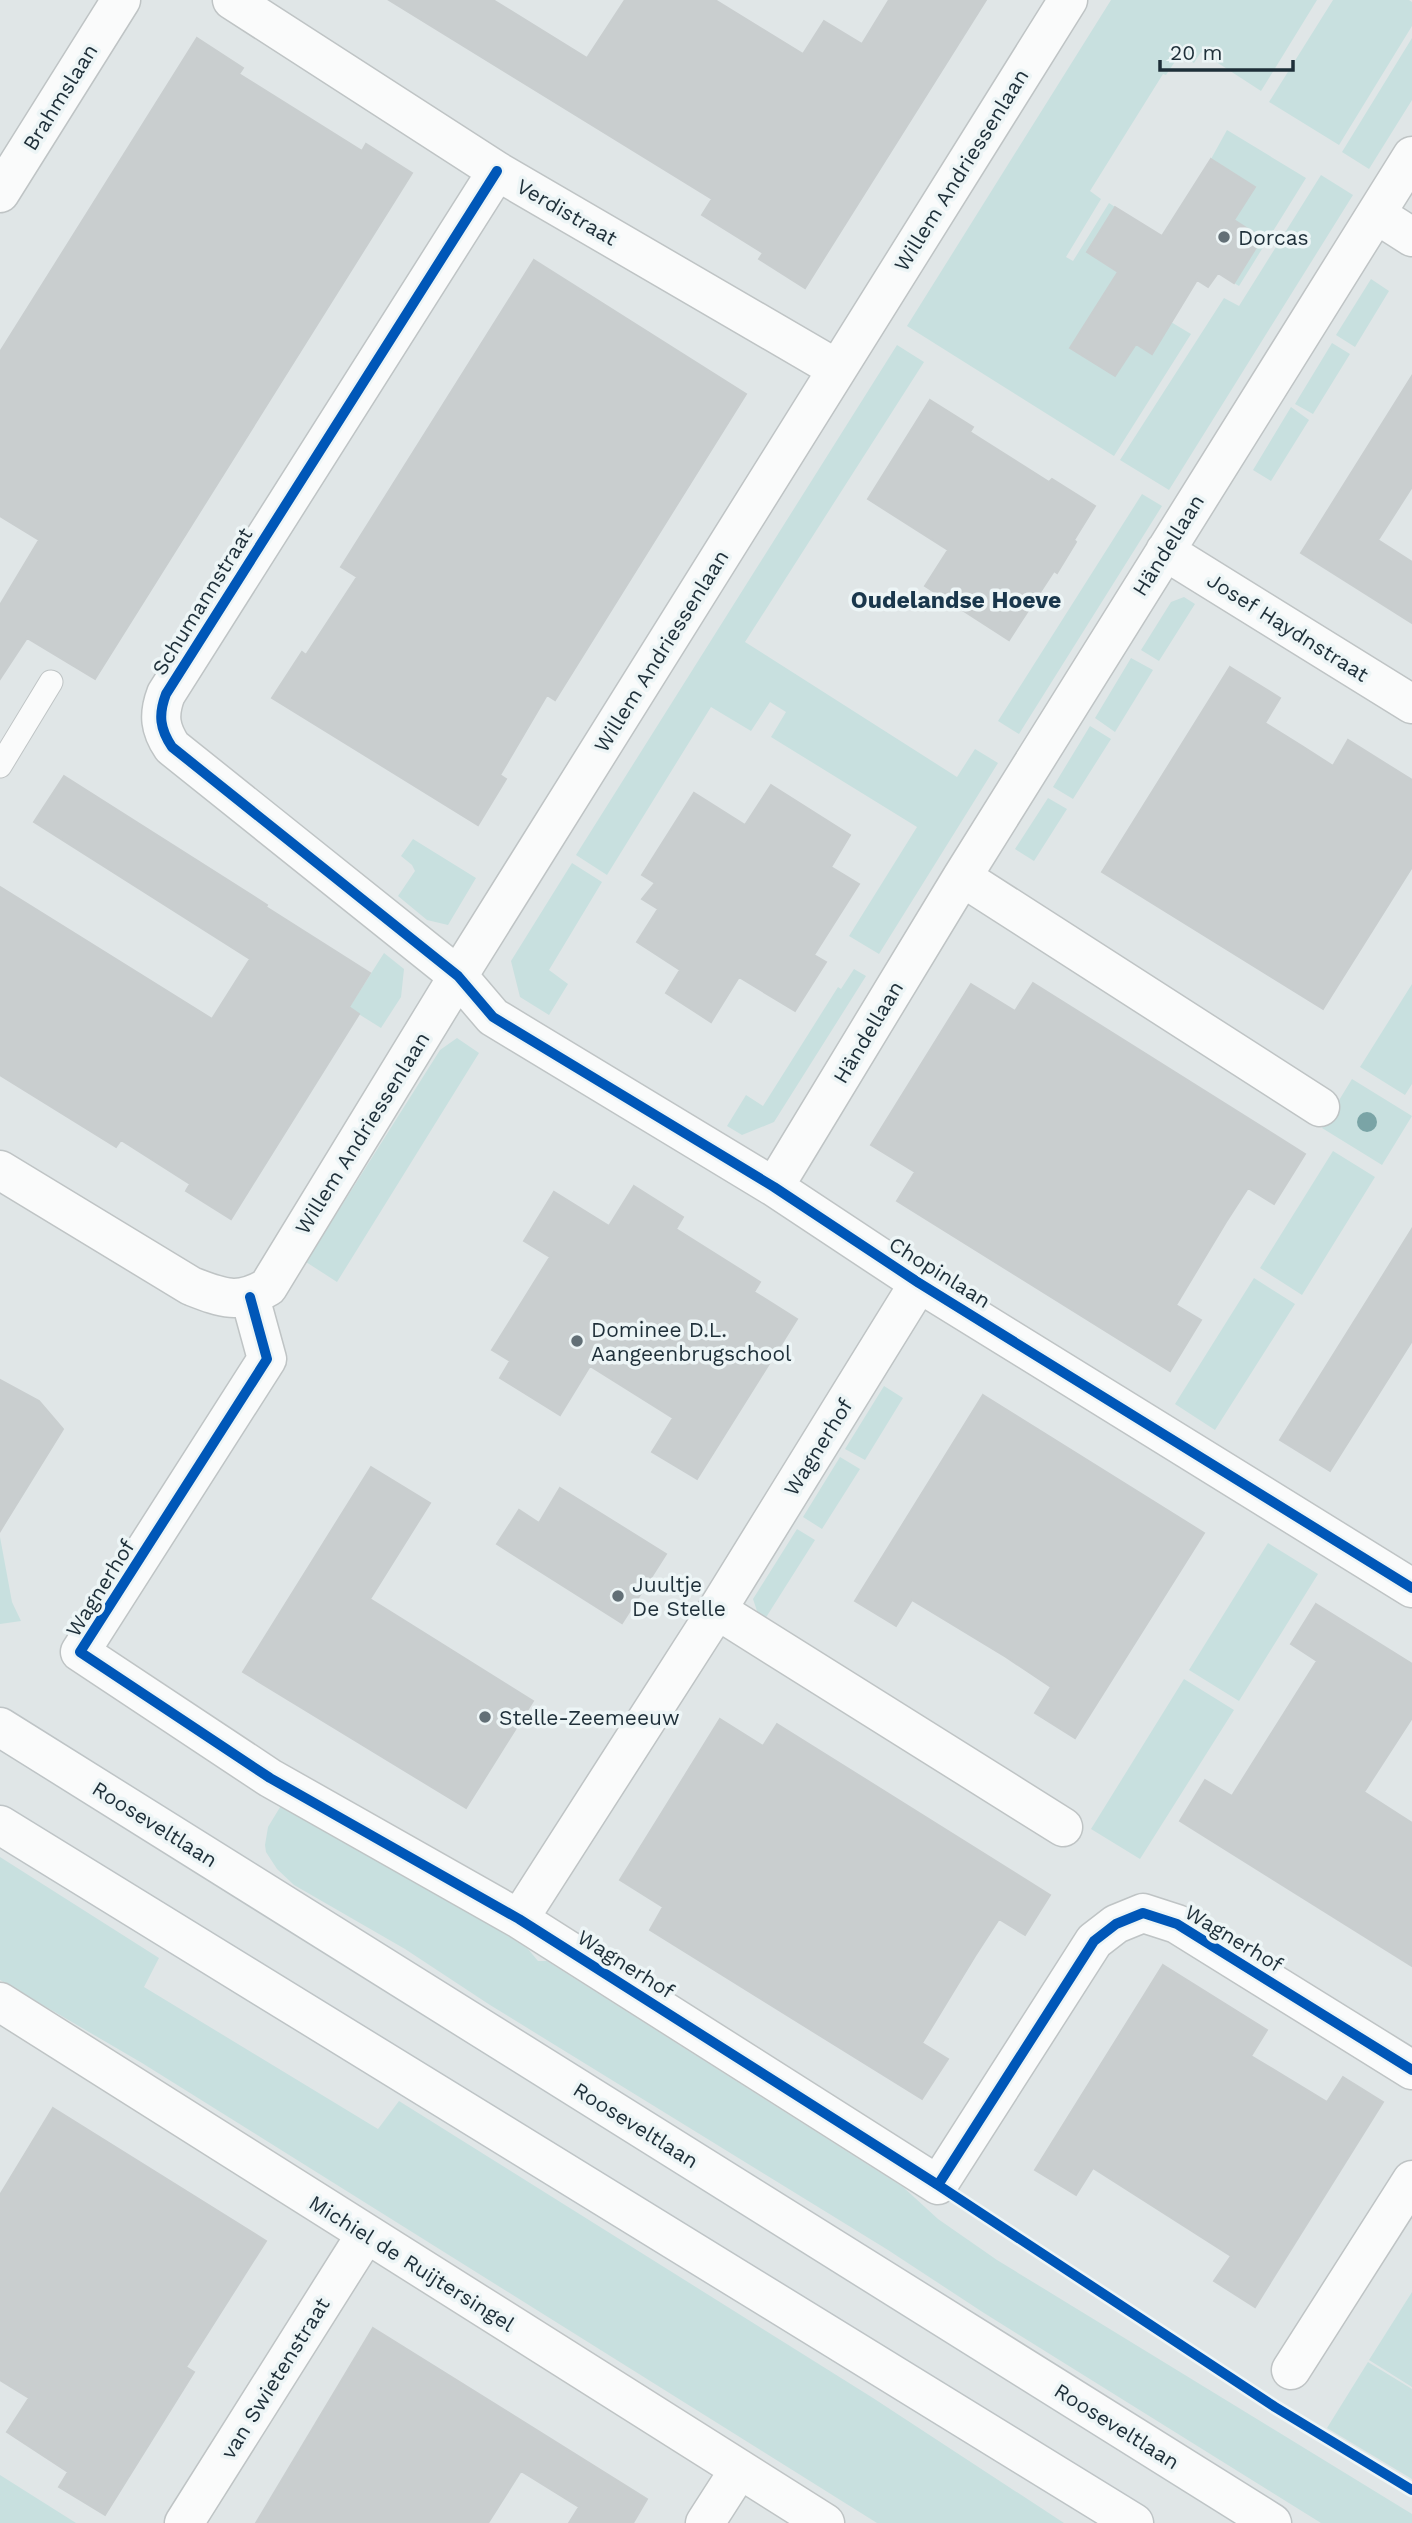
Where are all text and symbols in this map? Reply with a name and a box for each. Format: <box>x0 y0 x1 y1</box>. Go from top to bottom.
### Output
scale bar <box>1160 28 1293 72</box>
street label: Brahmslaan <box>17 39 103 155</box>
text: 20 m <box>1170 40 1222 65</box>
street label: Willem Andriessenlaan <box>888 64 1034 276</box>
street label: Verdistraat <box>512 173 622 251</box>
place label: Dorcas <box>1238 225 1309 250</box>
marker: Dorcas <box>1216 229 1232 245</box>
street label: Händellaan <box>1127 490 1209 600</box>
street label: Schumannstraat <box>147 522 258 679</box>
street label: Willem Andriessenlaan <box>588 545 734 757</box>
street label: Josef Haydnstraat <box>1203 567 1374 687</box>
district label: Oudelandse Hoeve <box>851 587 1061 614</box>
street label: Händellaan <box>828 976 908 1088</box>
street label: Willem Andriessenlaan <box>289 1027 435 1239</box>
street label: Chopinlaan <box>885 1231 995 1313</box>
place label: Dominee D.L. Aangeenbrugschool <box>591 1317 792 1366</box>
marker: Dominee D.L. Aangeenbrugschool <box>569 1333 585 1349</box>
street label: Wagnerhof <box>778 1394 858 1500</box>
street label: Wagnerhof <box>60 1535 140 1641</box>
place label: Juultje De Stelle <box>632 1572 726 1621</box>
marker: Juultje De Stelle <box>610 1588 626 1604</box>
place label: Stelle-Zeemeeuw <box>499 1705 680 1730</box>
marker: Stelle-Zeemeeuw <box>477 1709 493 1725</box>
street label: Rooseveltlaan <box>88 1776 222 1872</box>
street label: Wagnerhof <box>1181 1899 1287 1977</box>
street label: Wagnerhof <box>573 1924 679 2004</box>
street label: Rooseveltlaan <box>569 2077 703 2173</box>
street label: Michiel de Ruijtersingel <box>305 2189 520 2337</box>
street label: van Swietenstraat <box>215 2293 335 2463</box>
street label: Rooseveltlaan <box>1050 2378 1184 2474</box>

